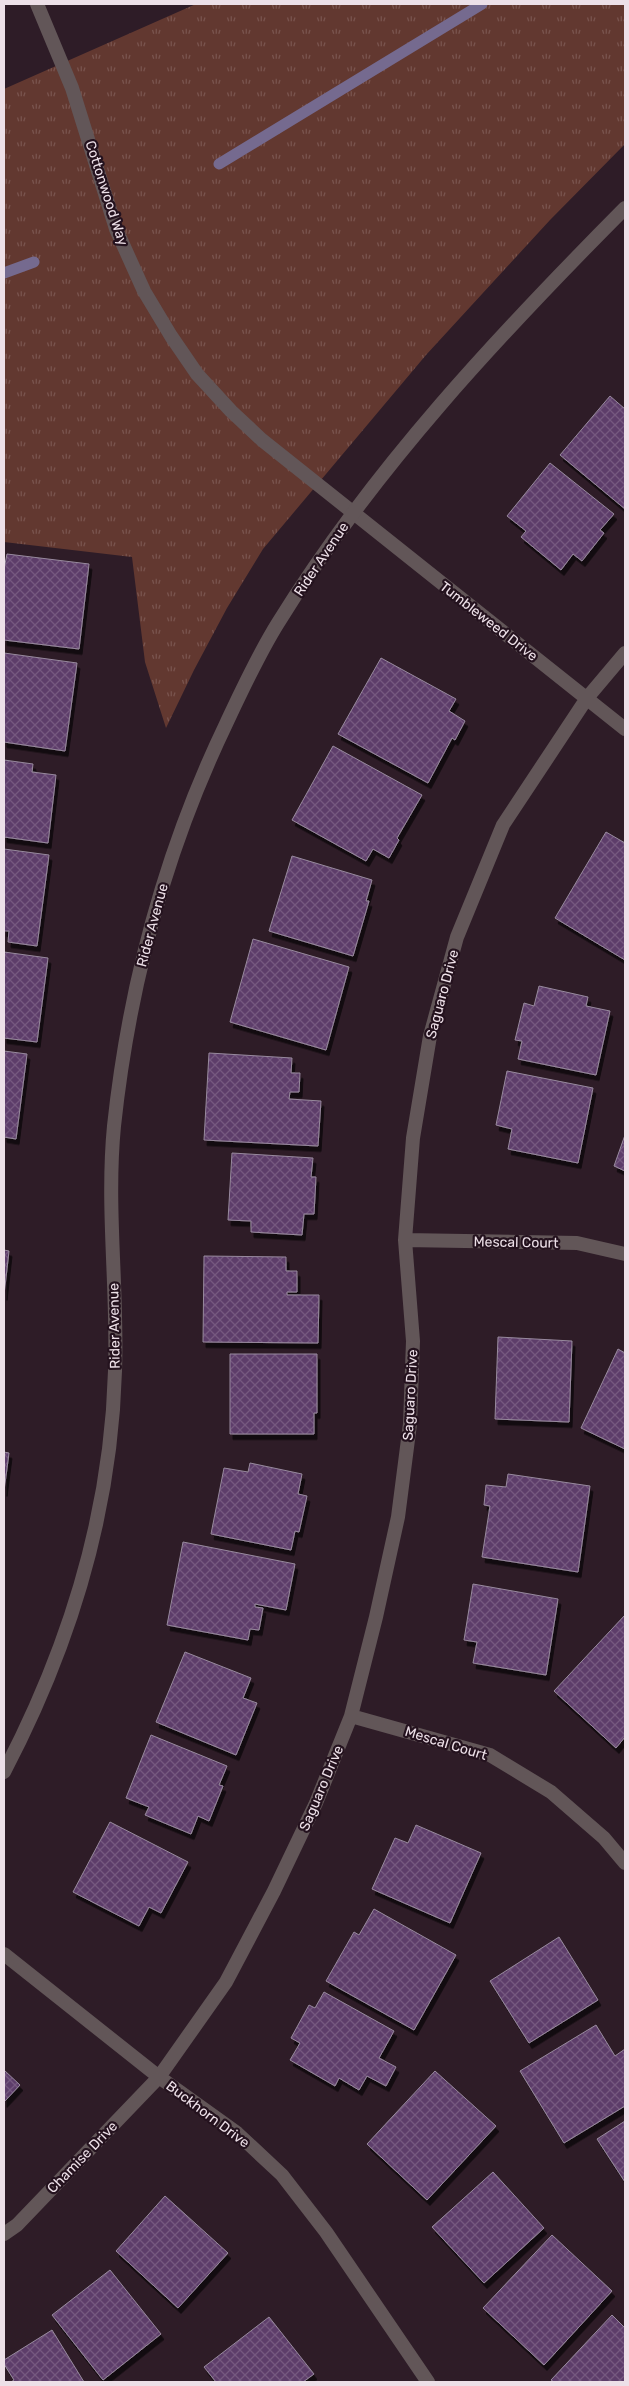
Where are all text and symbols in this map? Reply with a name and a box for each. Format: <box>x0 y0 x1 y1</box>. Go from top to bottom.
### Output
street label: Cottonwood Way <box>82 138 132 248</box>
street label: Rider Avenue <box>290 519 353 600</box>
street label: Tumbleweed Drive <box>436 578 541 665</box>
street label: Rider Avenue <box>133 881 172 969</box>
street label: Saguaro Drive <box>422 948 463 1040</box>
street label: Mescal Court <box>473 1233 559 1252</box>
street label: Rider Avenue <box>105 1283 124 1369</box>
street label: Saguaro Drive <box>400 1349 421 1441</box>
street label: Mescal Court <box>403 1723 489 1764</box>
street label: Saguaro Drive <box>296 1743 347 1834</box>
street label: Buckhorn Drive <box>163 2077 253 2151</box>
street label: Chamise Drive <box>44 2118 121 2197</box>

